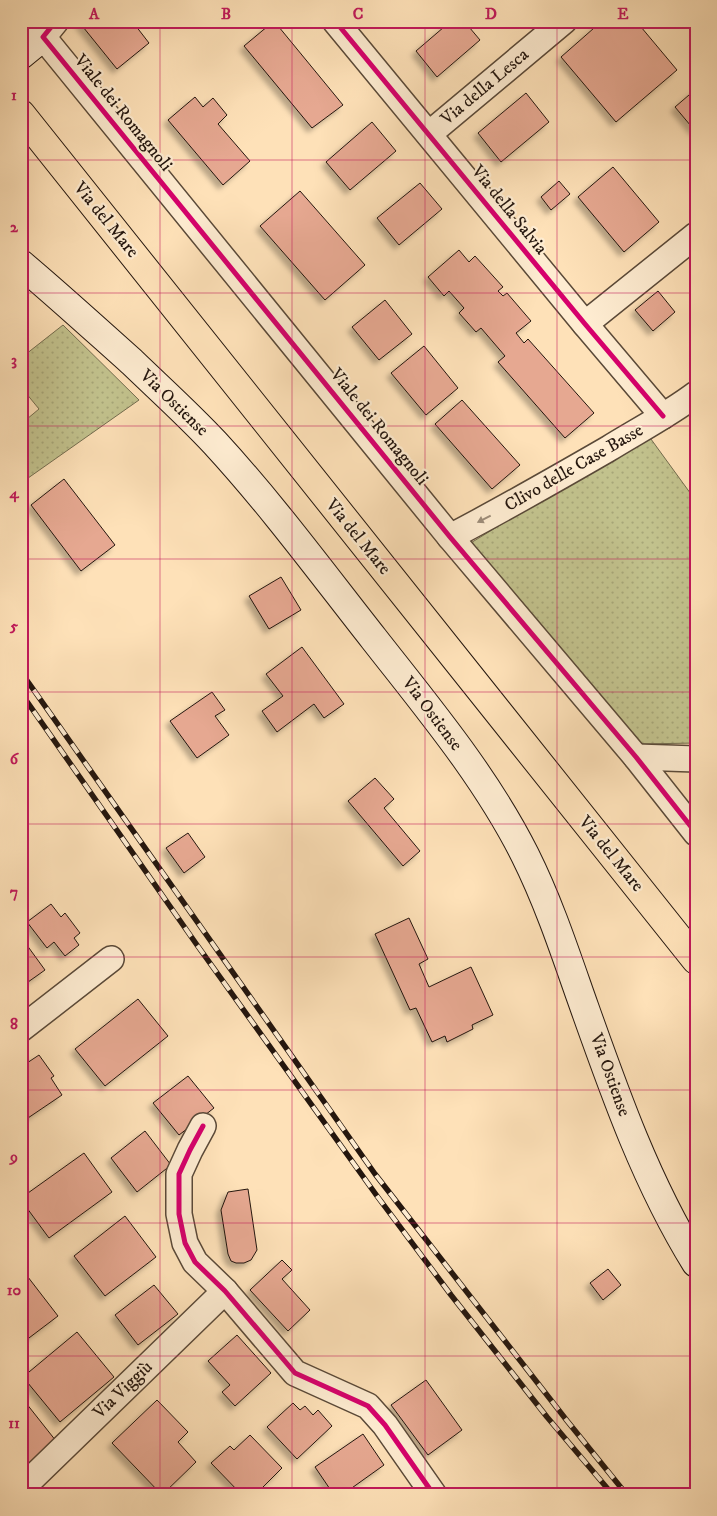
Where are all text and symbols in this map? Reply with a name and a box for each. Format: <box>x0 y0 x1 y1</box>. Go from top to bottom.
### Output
text: A <box>88 4 100 24</box>
text: B <box>221 4 231 24</box>
text: C <box>353 4 363 24</box>
text: D <box>485 4 497 24</box>
text: E <box>617 4 629 24</box>
street label: Via della Lesca <box>436 44 534 131</box>
street label: Viale dei Romagnoli <box>69 49 177 176</box>
text: 1 <box>11 85 17 105</box>
street label: Via della Salvia <box>466 160 552 259</box>
street label: Via del Mare <box>68 177 143 262</box>
text: 2 <box>10 217 19 237</box>
text: 3 <box>11 350 17 370</box>
street label: Viale dei Romagnoli <box>325 363 433 490</box>
street label: Via Ostiense <box>134 364 213 441</box>
street label: Clivo delle Case Basse <box>501 419 647 517</box>
text: 4 <box>8 483 19 503</box>
street label: Via del Mare <box>320 494 395 579</box>
one-way arrow <box>477 515 492 523</box>
text: 5 <box>9 616 18 636</box>
street label: Via Ostiense <box>396 672 467 755</box>
text: 6 <box>10 749 20 769</box>
street label: Via del Mare <box>573 811 648 896</box>
text: 7 <box>10 882 18 902</box>
text: 8 <box>10 1014 18 1034</box>
street label: Via Ostiense <box>584 1029 635 1120</box>
text: 9 <box>9 1147 18 1167</box>
text: 10 <box>7 1280 22 1300</box>
street label: Via Viggiù <box>88 1356 158 1424</box>
text: 11 <box>8 1413 20 1433</box>

